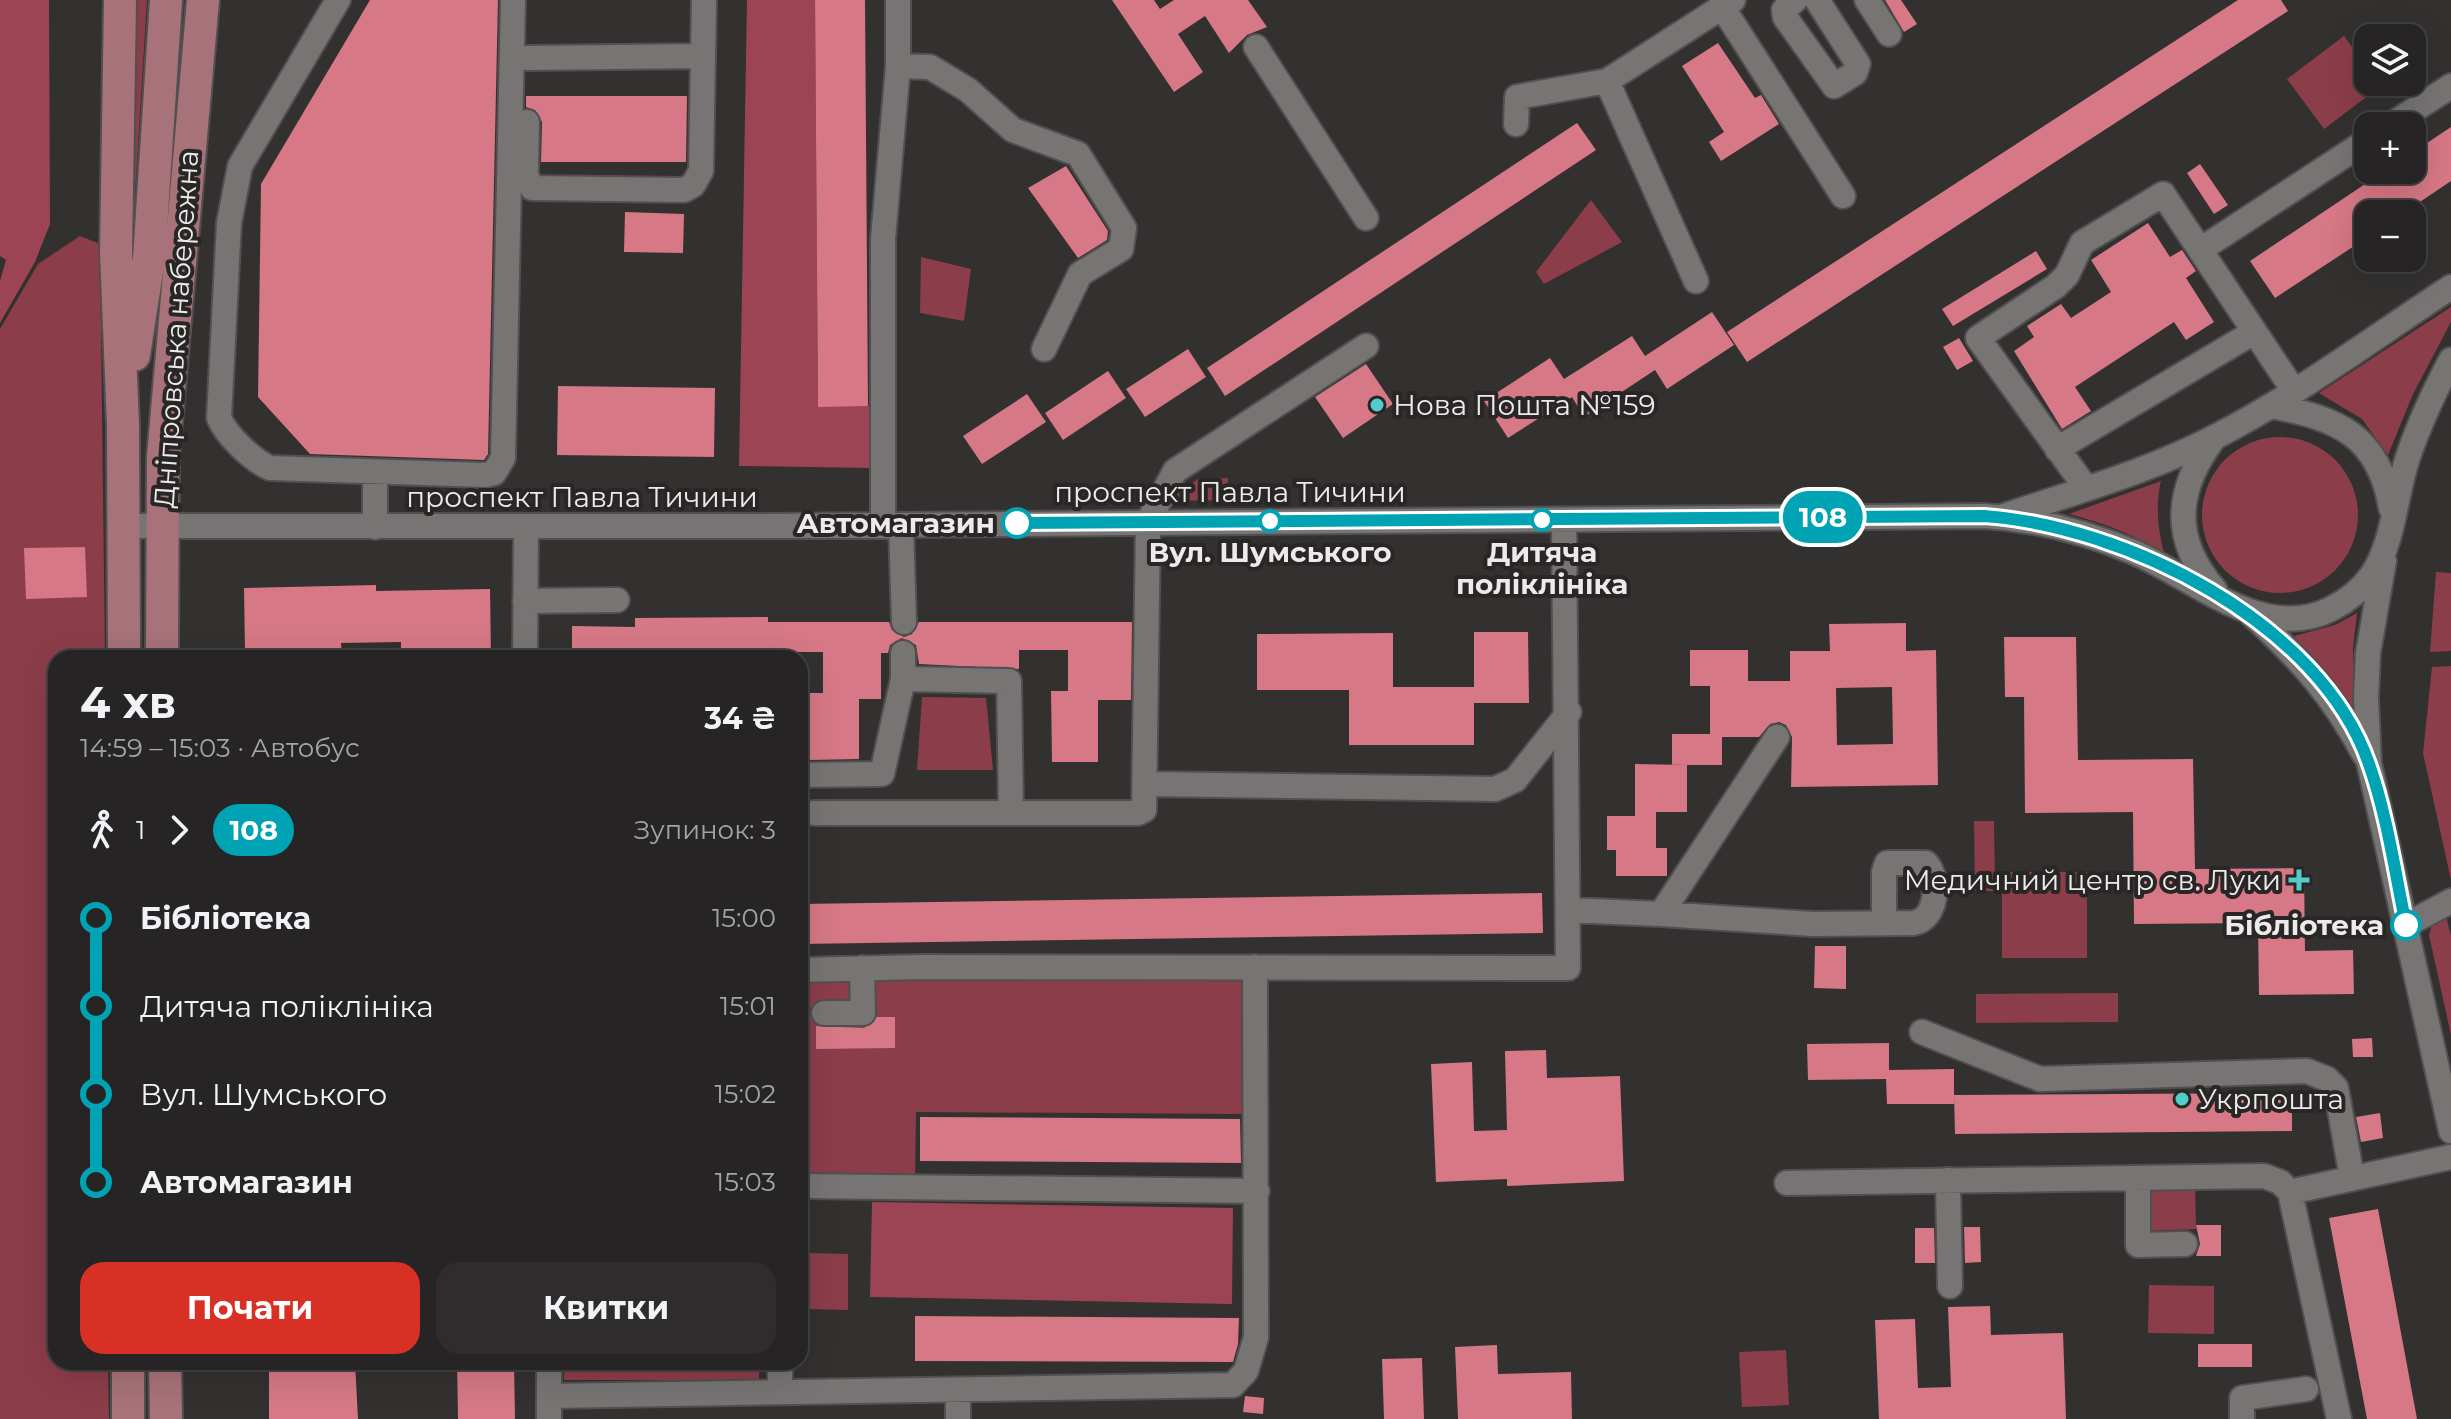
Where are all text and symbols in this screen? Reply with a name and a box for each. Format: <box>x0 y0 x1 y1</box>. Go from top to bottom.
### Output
map controls <box>2354 24 2426 272</box>
button: layers <box>2354 24 2426 96</box>
button: + <box>2354 112 2426 184</box>
street label: Дніпровська набережна <box>147 149 205 509</box>
button: − <box>2354 200 2426 272</box>
place label: Нова Пошта №159 <box>1393 388 1656 422</box>
marker: Нова Пошта №159 <box>1368 396 1386 414</box>
street label: проспект Павла Тичини <box>1054 475 1406 509</box>
street label: проспект Павла Тичини <box>406 480 758 514</box>
line badge: 108 <box>1777 491 1869 543</box>
text: 108 <box>1799 500 1847 534</box>
place label: Автомагазин <box>796 506 995 540</box>
marker: Автомагазин <box>1002 508 1032 538</box>
marker: Дитяча поліклініка <box>1531 509 1553 531</box>
marker: Вул. Шумського <box>1259 510 1281 532</box>
place label: Вул. Шумського <box>1148 535 1392 569</box>
place label: Дитяча поліклініка <box>1456 535 1628 601</box>
text: 4 хв <box>80 675 176 729</box>
text: 34 ₴ <box>704 700 776 737</box>
text: 14:59 – 15:03 · Автобус <box>80 732 360 764</box>
icon: walk <box>80 808 124 852</box>
icon: forward <box>157 808 201 852</box>
text: 108 <box>229 813 278 847</box>
text: 1 <box>136 814 145 846</box>
text: Зупинок: 3 <box>634 814 776 846</box>
place label: Медичний центр св. Луки <box>1904 863 2281 897</box>
marker: Медичний центр св. Луки <box>2288 869 2310 891</box>
text: Бібліотека <box>140 900 311 937</box>
text: 15:00 <box>712 902 776 934</box>
place label: Бібліотека <box>2224 908 2384 942</box>
marker: Бібліотека <box>2391 910 2421 940</box>
text: Дитяча поліклініка <box>140 988 434 1025</box>
text: 15:01 <box>720 990 776 1022</box>
text: Вул. Шумського <box>140 1076 387 1113</box>
text: 15:02 <box>714 1078 776 1110</box>
place label: Укрпошта <box>2198 1082 2344 1116</box>
marker: Укрпошта <box>2173 1090 2191 1108</box>
text: Автомагазин <box>140 1164 353 1201</box>
text: 15:03 <box>715 1166 776 1198</box>
button: Почати <box>80 1262 420 1354</box>
button: Квитки <box>436 1262 776 1354</box>

